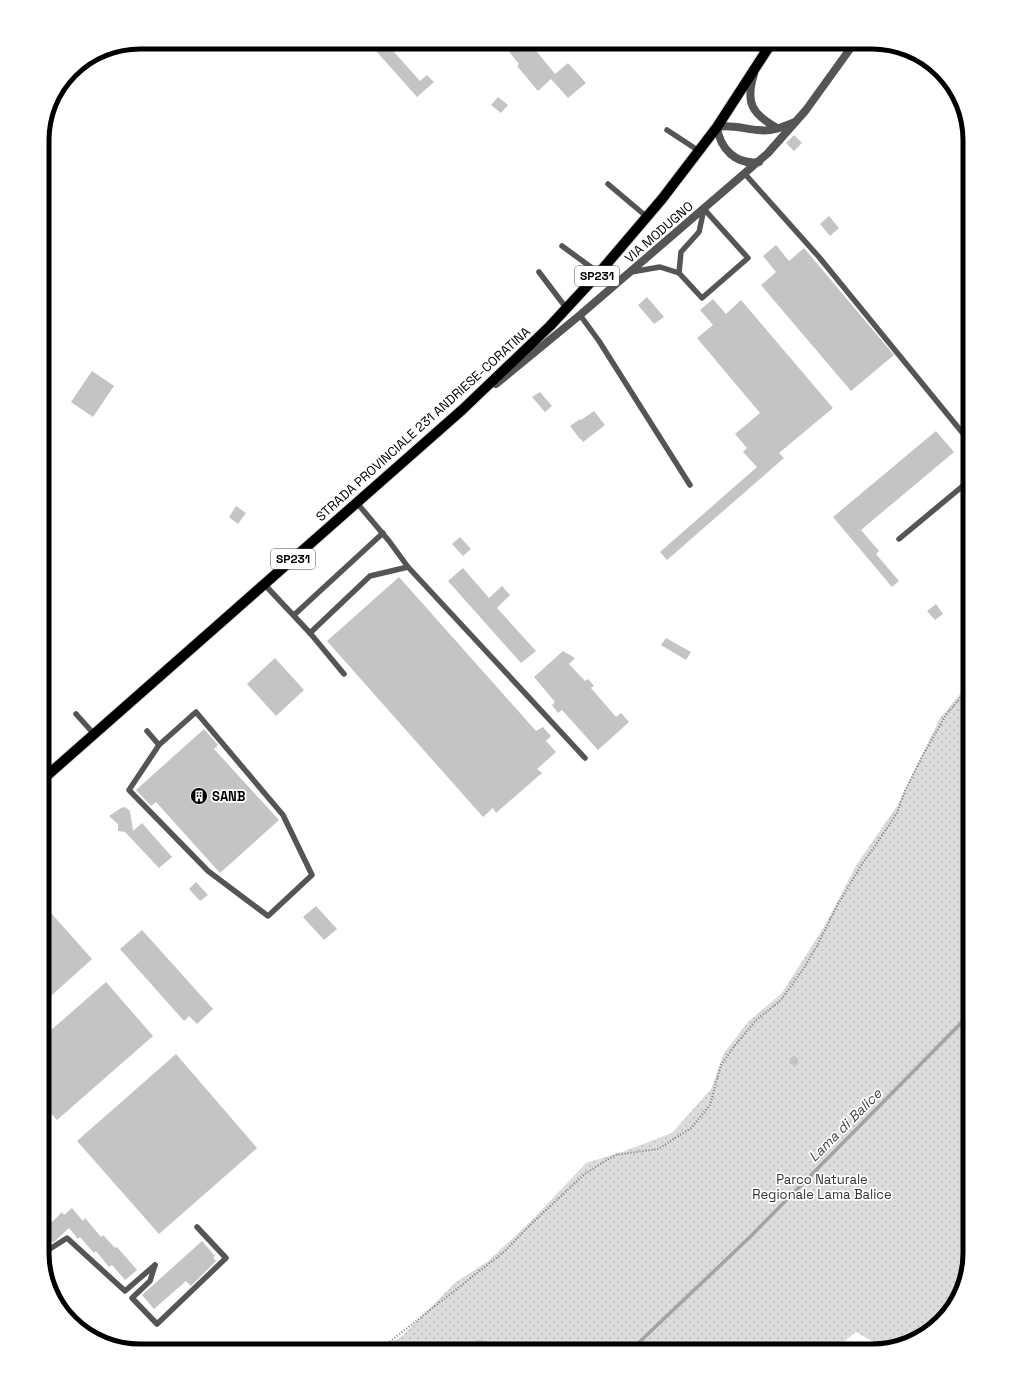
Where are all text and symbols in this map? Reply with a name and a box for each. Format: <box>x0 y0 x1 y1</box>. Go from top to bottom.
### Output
street label: VIA MODUGNO <box>621 198 697 266</box>
road number: SP231 <box>575 266 619 286</box>
street label: STRADA PROVINCIALE 231 ANDRIESE-CORATINA <box>312 323 534 525</box>
road number: SP231 <box>271 549 315 569</box>
building icon: SANB <box>189 786 209 806</box>
place label: SANB <box>212 788 246 805</box>
water label: Lama di Balice <box>805 1084 886 1165</box>
park label: Parco Naturale Regionale Lama Balice <box>752 1171 892 1203</box>

